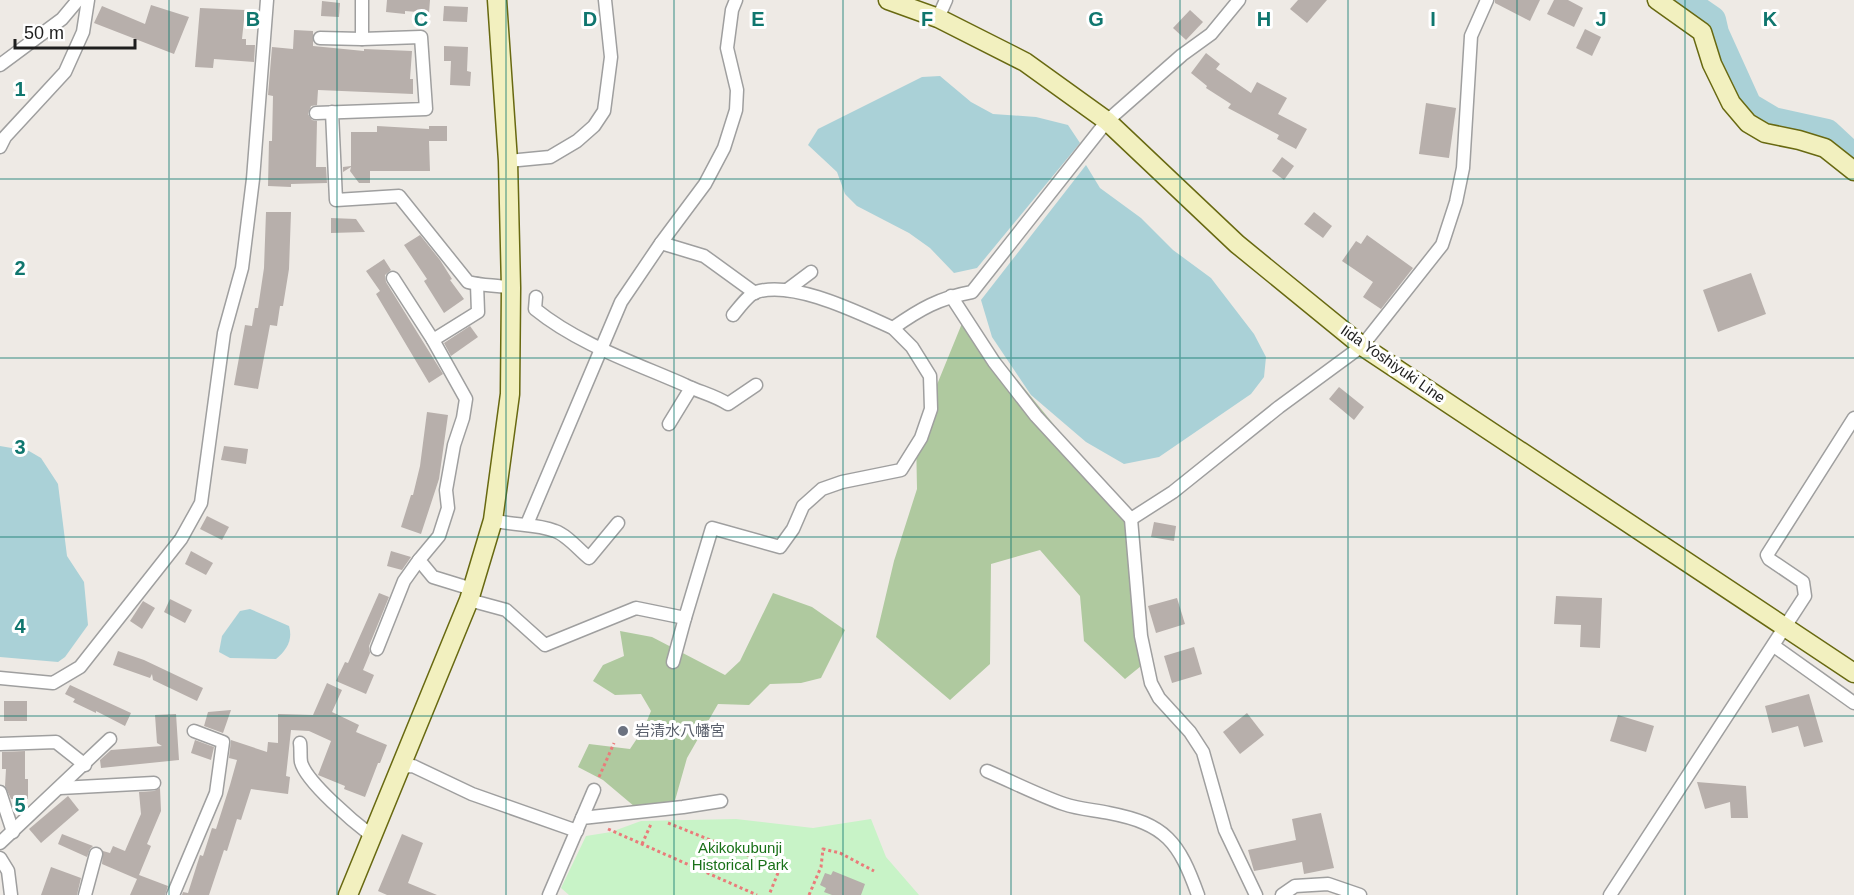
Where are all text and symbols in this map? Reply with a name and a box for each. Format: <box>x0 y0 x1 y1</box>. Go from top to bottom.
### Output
text: B <box>246 8 260 30</box>
text: C <box>414 8 428 30</box>
text: D <box>583 8 597 30</box>
text: E <box>751 8 765 30</box>
text: F <box>921 8 933 30</box>
text: G <box>1088 8 1104 30</box>
text: H <box>1257 8 1271 30</box>
text: I <box>1430 8 1436 30</box>
text: J <box>1595 8 1607 30</box>
text: K <box>1763 8 1778 30</box>
scale bar <box>15 12 135 50</box>
text: 50 m <box>24 23 64 43</box>
text: 1 <box>14 78 26 100</box>
text: 2 <box>14 257 26 279</box>
street label: Iida Yoshiyuki Line <box>1338 321 1449 406</box>
text: 3 <box>14 436 26 458</box>
text: 4 <box>14 615 26 637</box>
place label: 岩清水八幡宮 <box>635 722 725 739</box>
marker: 岩清水八幡宮 <box>616 724 630 738</box>
text: 5 <box>14 794 26 816</box>
park label: Akikokubunji Historical Park <box>692 839 789 873</box>

